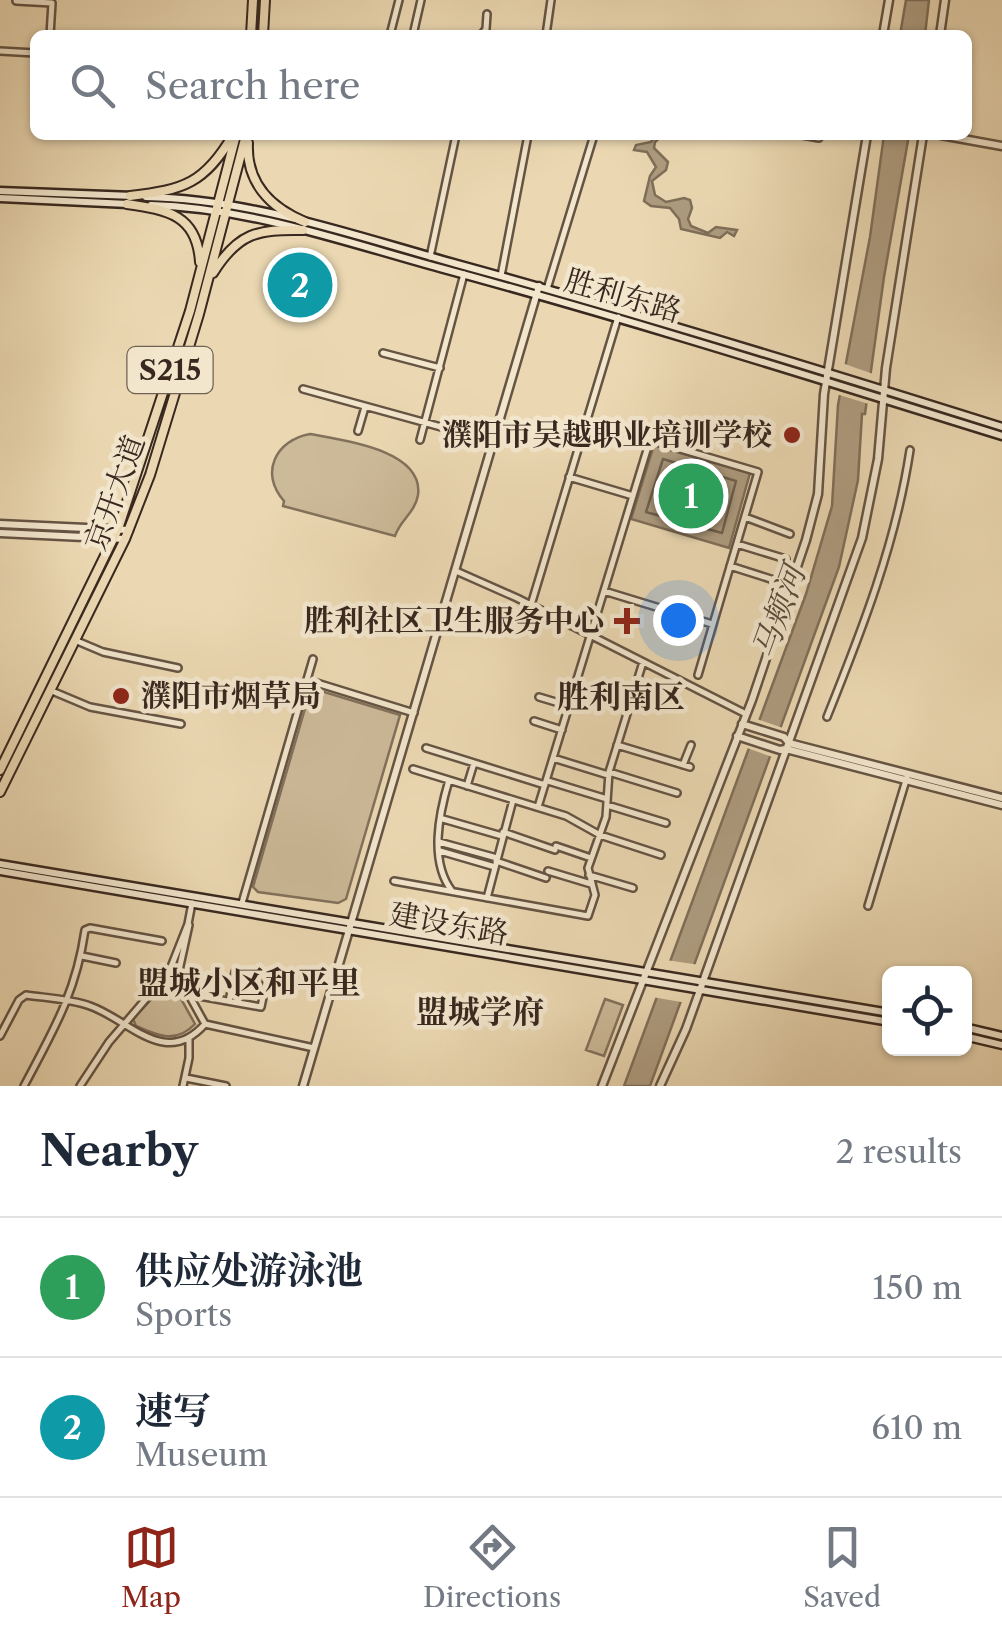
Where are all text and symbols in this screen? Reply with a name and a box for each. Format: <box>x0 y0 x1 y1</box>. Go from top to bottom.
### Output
search box <box>30 30 972 140</box>
icon: search <box>65 58 120 113</box>
text: Search here <box>145 62 360 109</box>
pin: 2 <box>268 248 332 322</box>
street label: 胜利东路 <box>560 261 686 330</box>
road number: S215 <box>128 347 212 393</box>
place label: 濮阳市吴越职业培训学校 <box>442 416 772 453</box>
marker: 濮阳市吴越职业培训学校 <box>781 424 803 446</box>
street label: 京开大道 <box>77 430 152 556</box>
pin: 1 <box>658 458 724 534</box>
water label: 马颊河 <box>744 555 815 664</box>
your location <box>653 595 704 646</box>
place label: 胜利社区卫生服务中心 <box>304 602 604 639</box>
marker: 胜利社区卫生服务中心 <box>614 608 640 634</box>
place label: 濮阳市烟草局 <box>141 677 321 714</box>
district label: 胜利南区 <box>557 677 685 716</box>
marker: 濮阳市烟草局 <box>110 685 132 707</box>
street label: 建设东路 <box>387 895 511 952</box>
district label: 盟城小区和平里 <box>137 963 361 1002</box>
map controls <box>882 966 972 1056</box>
button: locate <box>882 966 972 1056</box>
district label: 盟城学府 <box>416 992 544 1031</box>
text: Nearby <box>40 1125 198 1177</box>
text: 2 results <box>836 1132 962 1171</box>
text: 供应处游泳池 <box>135 1247 363 1294</box>
text: 1 <box>65 1268 80 1307</box>
text: 150 m <box>873 1268 962 1307</box>
text: Sports <box>135 1295 232 1334</box>
text: 速写 <box>135 1387 211 1434</box>
text: 2 <box>63 1408 82 1447</box>
text: 610 m <box>871 1408 962 1447</box>
text: Museum <box>135 1435 268 1474</box>
tab: Map <box>121 1520 181 1614</box>
tab: Directions <box>423 1520 561 1614</box>
tab: Saved <box>803 1520 881 1614</box>

